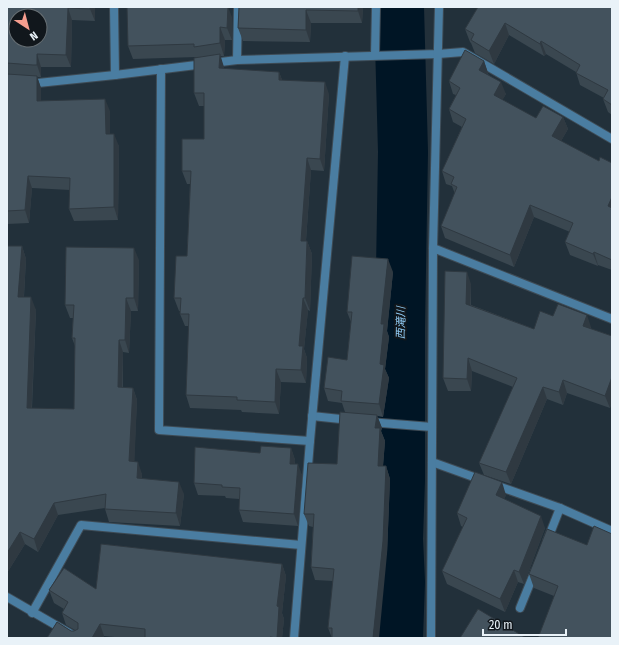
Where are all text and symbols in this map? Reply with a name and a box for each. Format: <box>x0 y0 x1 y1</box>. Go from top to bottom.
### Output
north arrow <box>8 8 48 48</box>
text: N <box>27 28 40 43</box>
water label: 西滝川 <box>394 305 408 340</box>
scale bar <box>483 611 566 637</box>
text: 20 m <box>489 618 513 632</box>

